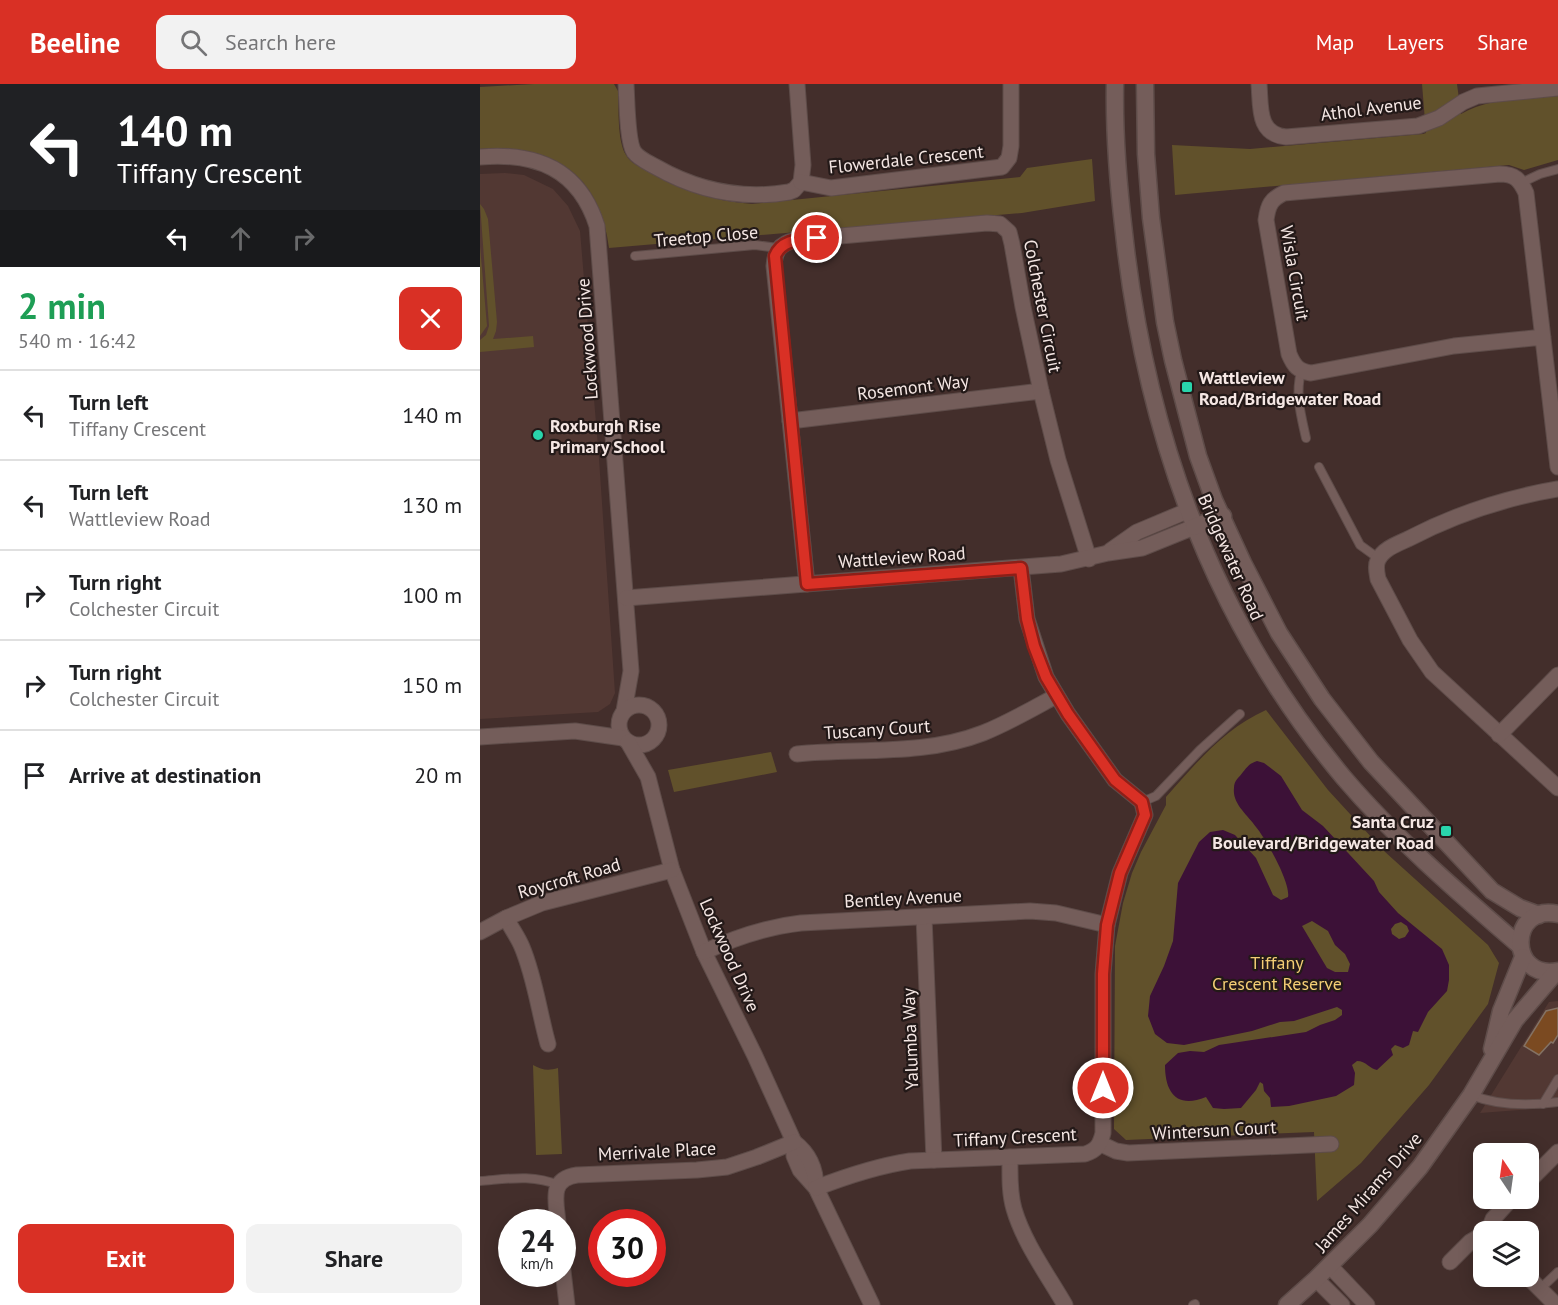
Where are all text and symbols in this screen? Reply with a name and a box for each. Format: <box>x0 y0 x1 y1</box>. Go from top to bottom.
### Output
search box <box>156 15 576 69</box>
text: Beeline <box>30 24 120 61</box>
icon: search <box>177 26 210 59</box>
text: Search here <box>225 28 336 56</box>
text: Map <box>1316 29 1354 56</box>
text: Layers <box>1387 29 1444 56</box>
text: Share <box>1477 29 1528 56</box>
street label: Athol Avenue <box>1319 90 1423 126</box>
text: 140 m <box>117 103 233 158</box>
icon: left <box>18 108 96 186</box>
street label: Flowerdale Crescent <box>827 139 985 179</box>
text: Tiffany Crescent <box>117 156 302 190</box>
pin <box>791 212 842 263</box>
street label: Treetop Close <box>653 220 759 252</box>
icon: arrive <box>800 221 833 254</box>
icon: left <box>161 222 194 255</box>
icon: ahead <box>224 222 257 255</box>
icon: right <box>287 222 320 255</box>
street label: Wisla Circuit <box>1275 224 1315 322</box>
street label: Colchester Circuit <box>1019 237 1067 375</box>
street label: Lockwood Drive <box>571 277 603 401</box>
text: 2 min <box>18 282 106 329</box>
button: close <box>399 287 462 350</box>
text: 540 m · 16:42 <box>18 328 136 354</box>
place label: Wattleview Road/Bridgewater Road <box>1199 366 1381 410</box>
street label: Rosemont Way <box>856 369 971 405</box>
marker: Wattleview Road/Bridgewater Road <box>1180 380 1194 394</box>
text: Turn left <box>69 388 149 416</box>
icon: left <box>18 399 51 432</box>
text: 140 m <box>402 401 462 429</box>
place label: Roxburgh Rise Primary School <box>550 414 666 458</box>
text: Tiffany Crescent <box>69 416 206 442</box>
marker: Roxburgh Rise Primary School <box>531 428 545 442</box>
text: Turn left <box>69 478 149 506</box>
icon: left <box>18 489 51 522</box>
street label: Bridgewater Road <box>1193 490 1269 624</box>
text: 130 m <box>402 491 462 519</box>
text: Wattleview Road <box>69 506 211 532</box>
street label: Wattleview Road <box>838 541 966 573</box>
text: Turn right <box>69 568 161 596</box>
icon: right <box>18 579 51 612</box>
text: 100 m <box>402 581 462 609</box>
text: Colchester Circuit <box>69 596 219 622</box>
text: Turn right <box>69 658 161 686</box>
icon: right <box>18 669 51 702</box>
text: 150 m <box>402 671 462 699</box>
text: Colchester Circuit <box>69 686 219 712</box>
street label: Tuscany Court <box>823 714 931 744</box>
icon: arrive <box>18 759 51 792</box>
text: Arrive at destination <box>69 761 261 789</box>
text: 20 m <box>414 761 462 789</box>
place label: Santa Cruz Boulevard/Bridgewater Road <box>1212 810 1434 854</box>
marker: Santa Cruz Boulevard/Bridgewater Road <box>1439 824 1453 838</box>
street label: Roycroft Road <box>515 852 623 904</box>
street label: Bentley Avenue <box>844 883 962 913</box>
street label: Lockwood Drive <box>695 895 765 1015</box>
park label: Tiffany Crescent Reserve <box>1212 951 1342 995</box>
street label: Yalumba Way <box>897 987 923 1090</box>
position arrow <box>1071 1056 1135 1120</box>
street label: Wintersun Court <box>1151 1115 1277 1145</box>
street label: Tiffany Crescent <box>953 1122 1077 1152</box>
street label: James Mirams Drive <box>1309 1127 1426 1258</box>
street label: Merrivale Place <box>597 1136 717 1166</box>
north arrow <box>1473 1143 1539 1209</box>
map controls <box>1473 1143 1539 1287</box>
speed limit sign: 30 <box>588 1209 666 1287</box>
text: 24 <box>520 1221 554 1260</box>
button: layers <box>1473 1221 1539 1287</box>
button: Exit <box>18 1224 234 1293</box>
button: Share <box>246 1224 462 1293</box>
text: km/h <box>521 1254 553 1273</box>

